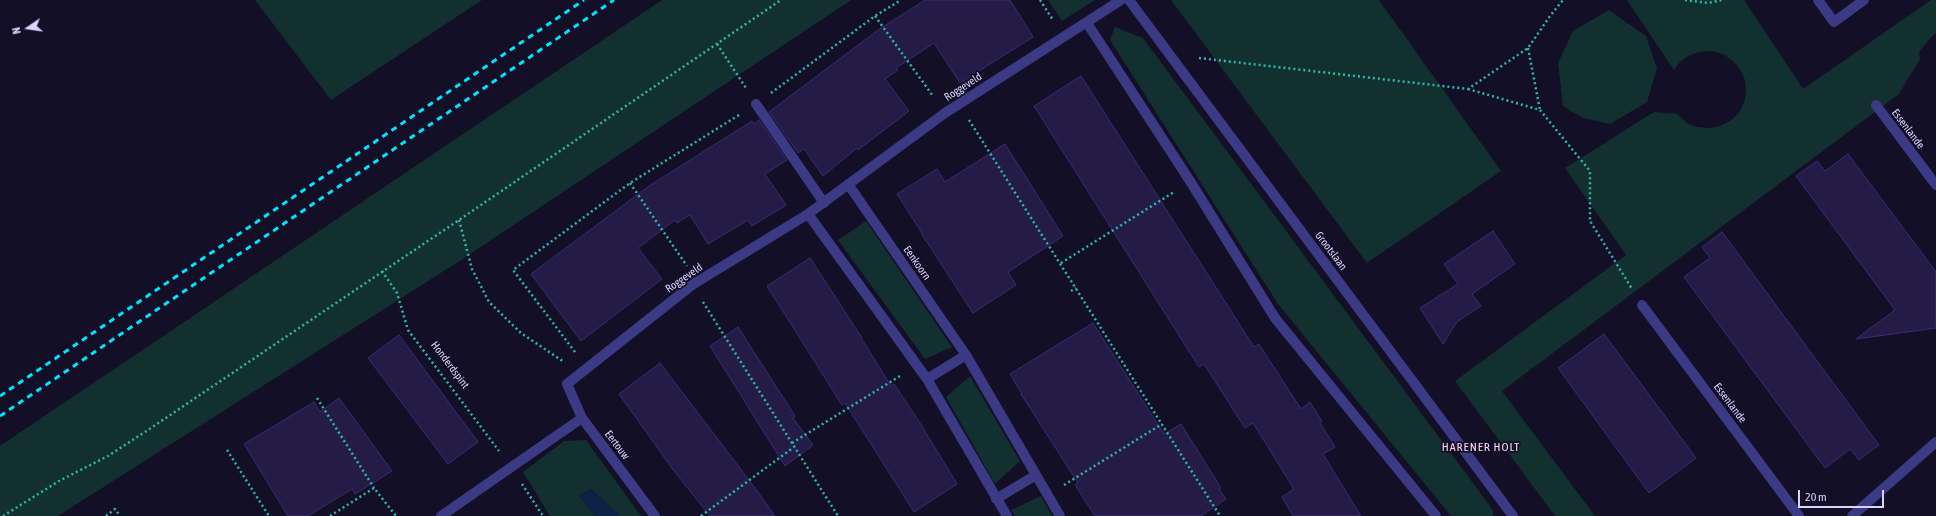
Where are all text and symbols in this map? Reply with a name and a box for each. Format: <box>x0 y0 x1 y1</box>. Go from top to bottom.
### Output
north arrow <box>8 8 48 48</box>
text: N <box>10 26 23 35</box>
street label: Roggeveld <box>942 70 984 104</box>
street label: Essenlande <box>1889 107 1927 151</box>
street label: Grootslaan <box>1312 229 1350 273</box>
street label: Eenkoorn <box>901 243 933 283</box>
street label: Roggeveld <box>663 261 705 295</box>
street label: Honderdspint <box>428 339 472 391</box>
street label: Essenlande <box>1711 381 1749 425</box>
street label: Eertouw <box>602 428 632 462</box>
district label: HARENER HOLT <box>1442 440 1520 454</box>
scale bar <box>1800 482 1886 508</box>
text: 20 m <box>1805 490 1827 504</box>

